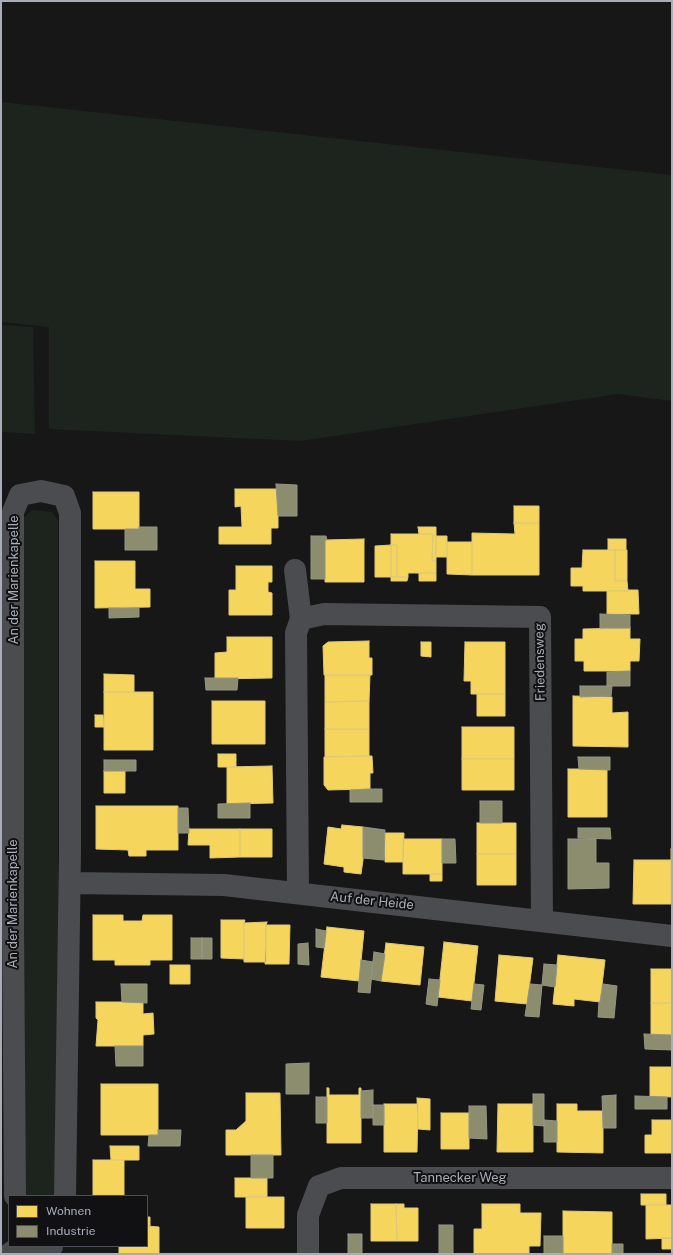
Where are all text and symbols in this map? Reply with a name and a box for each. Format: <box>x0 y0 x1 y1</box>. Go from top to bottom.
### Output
street label: An der Marienkapelle <box>6 515 22 645</box>
street label: Friedensweg <box>532 623 548 701</box>
street label: An der Marienkapelle <box>5 839 21 969</box>
street label: Auf der Heide <box>329 889 415 913</box>
street label: Tannecker Weg <box>413 1170 507 1186</box>
legend <box>8 1195 148 1247</box>
text: Wohnen <box>46 1204 91 1218</box>
text: Industrie <box>46 1224 96 1238</box>

